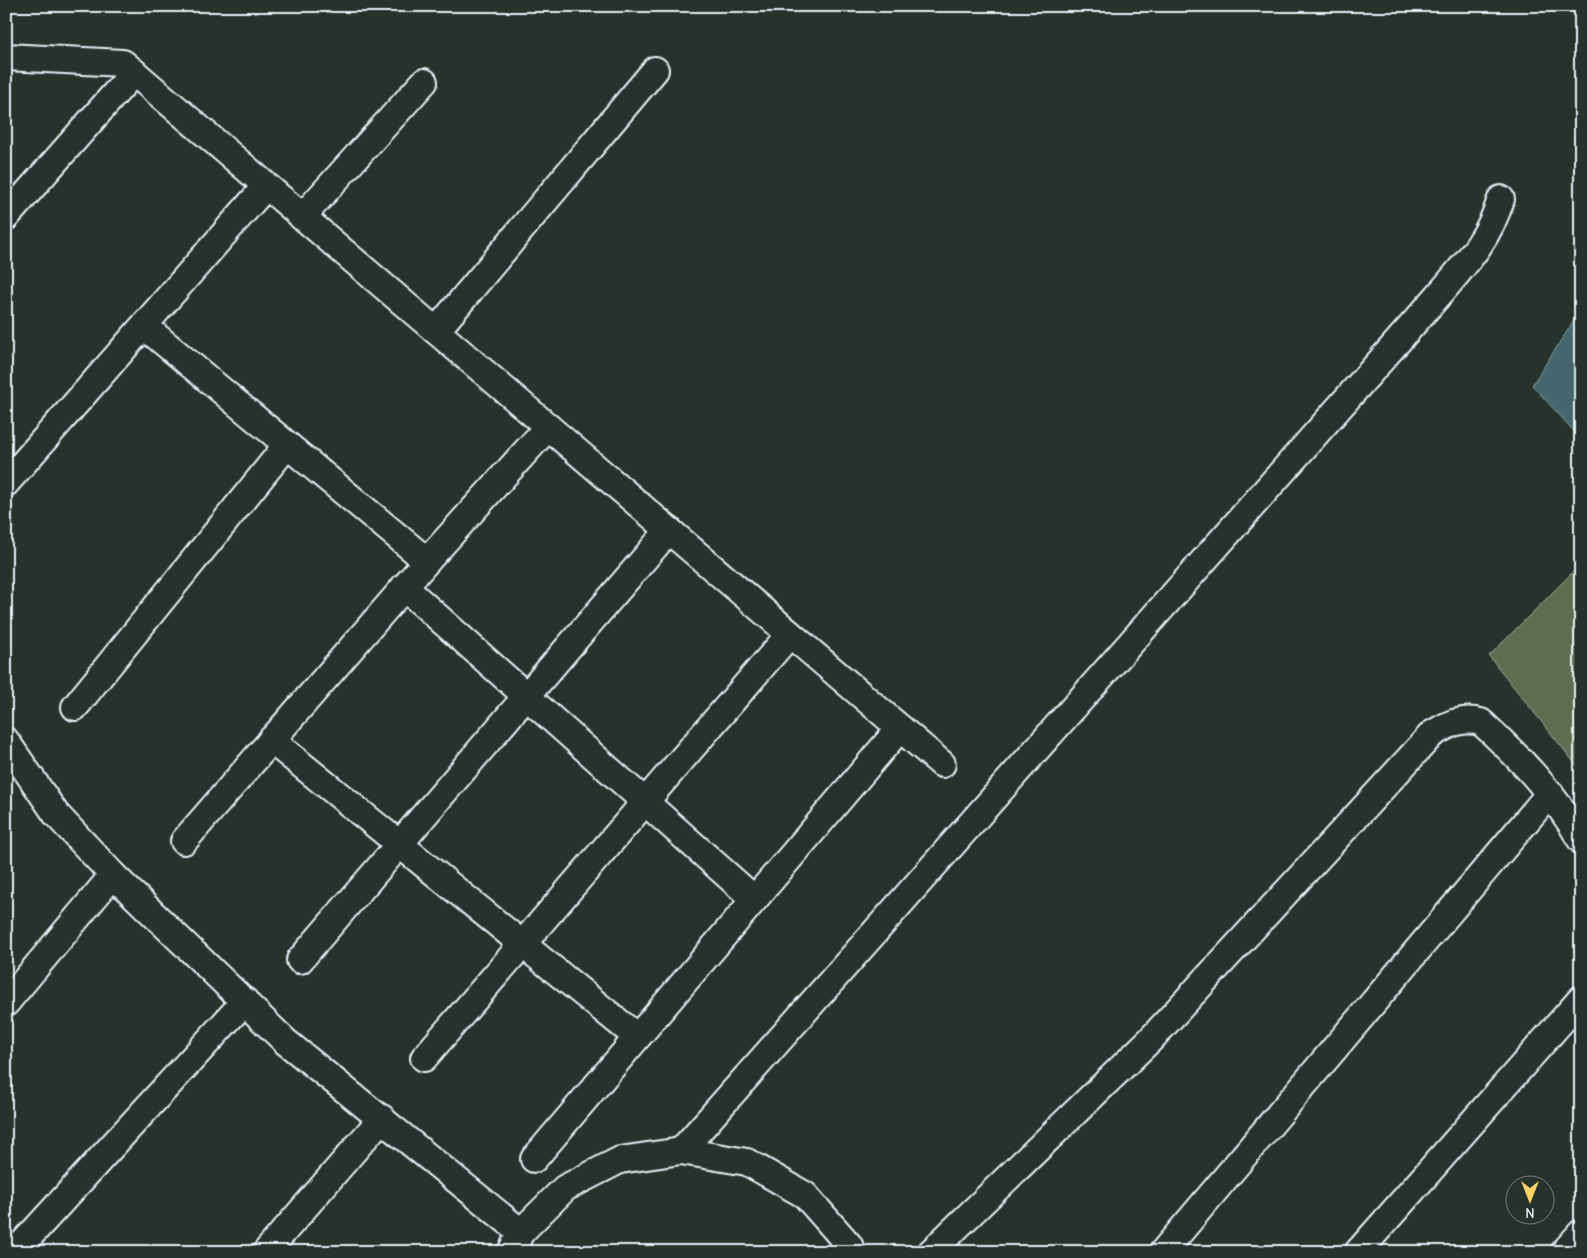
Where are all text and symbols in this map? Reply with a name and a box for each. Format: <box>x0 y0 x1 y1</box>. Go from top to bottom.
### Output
north arrow <box>1504 1176 1554 1226</box>
text: N <box>1525 1204 1535 1221</box>

